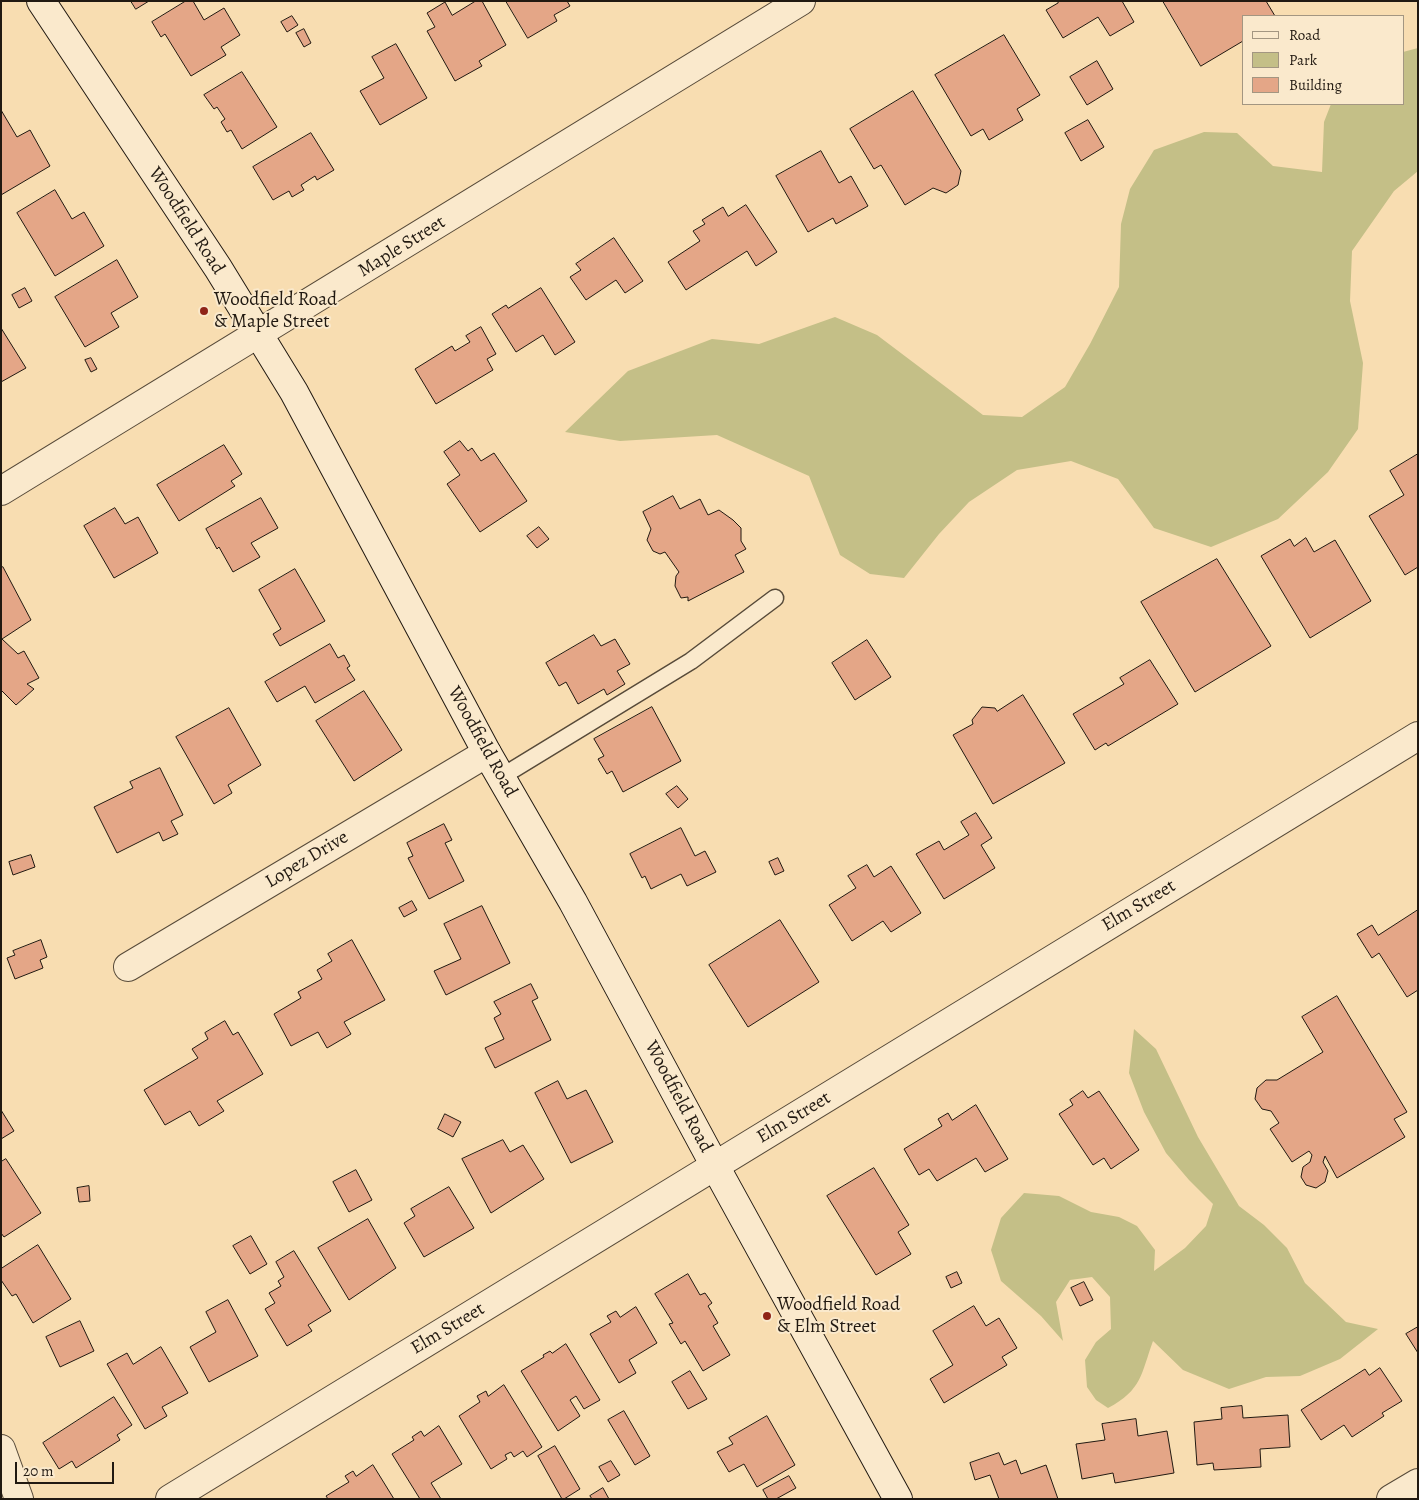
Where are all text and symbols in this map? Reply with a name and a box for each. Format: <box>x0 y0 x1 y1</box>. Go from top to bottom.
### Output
legend <box>1242 15 1404 105</box>
text: Road <box>1289 25 1320 45</box>
text: Park <box>1289 50 1317 70</box>
text: Building <box>1289 75 1342 95</box>
street label: Woodfield Road <box>143 163 229 279</box>
street label: Maple Street <box>354 211 450 283</box>
place label: Woodfield Road & Maple Street <box>214 289 337 333</box>
marker: Woodfield Road & Maple Street <box>198 305 210 317</box>
street label: Woodfield Road <box>442 683 522 801</box>
street label: Lopez Drive <box>261 826 353 894</box>
street label: Elm Street <box>1098 875 1180 937</box>
street label: Woodfield Road <box>639 1037 717 1157</box>
street label: Elm Street <box>753 1087 835 1149</box>
place label: Woodfield Road & Elm Street <box>777 1294 900 1338</box>
street label: Elm Street <box>407 1298 489 1360</box>
marker: Woodfield Road & Elm Street <box>761 1310 773 1322</box>
scale bar <box>18 1452 116 1484</box>
text: 20 m <box>23 1461 54 1481</box>

